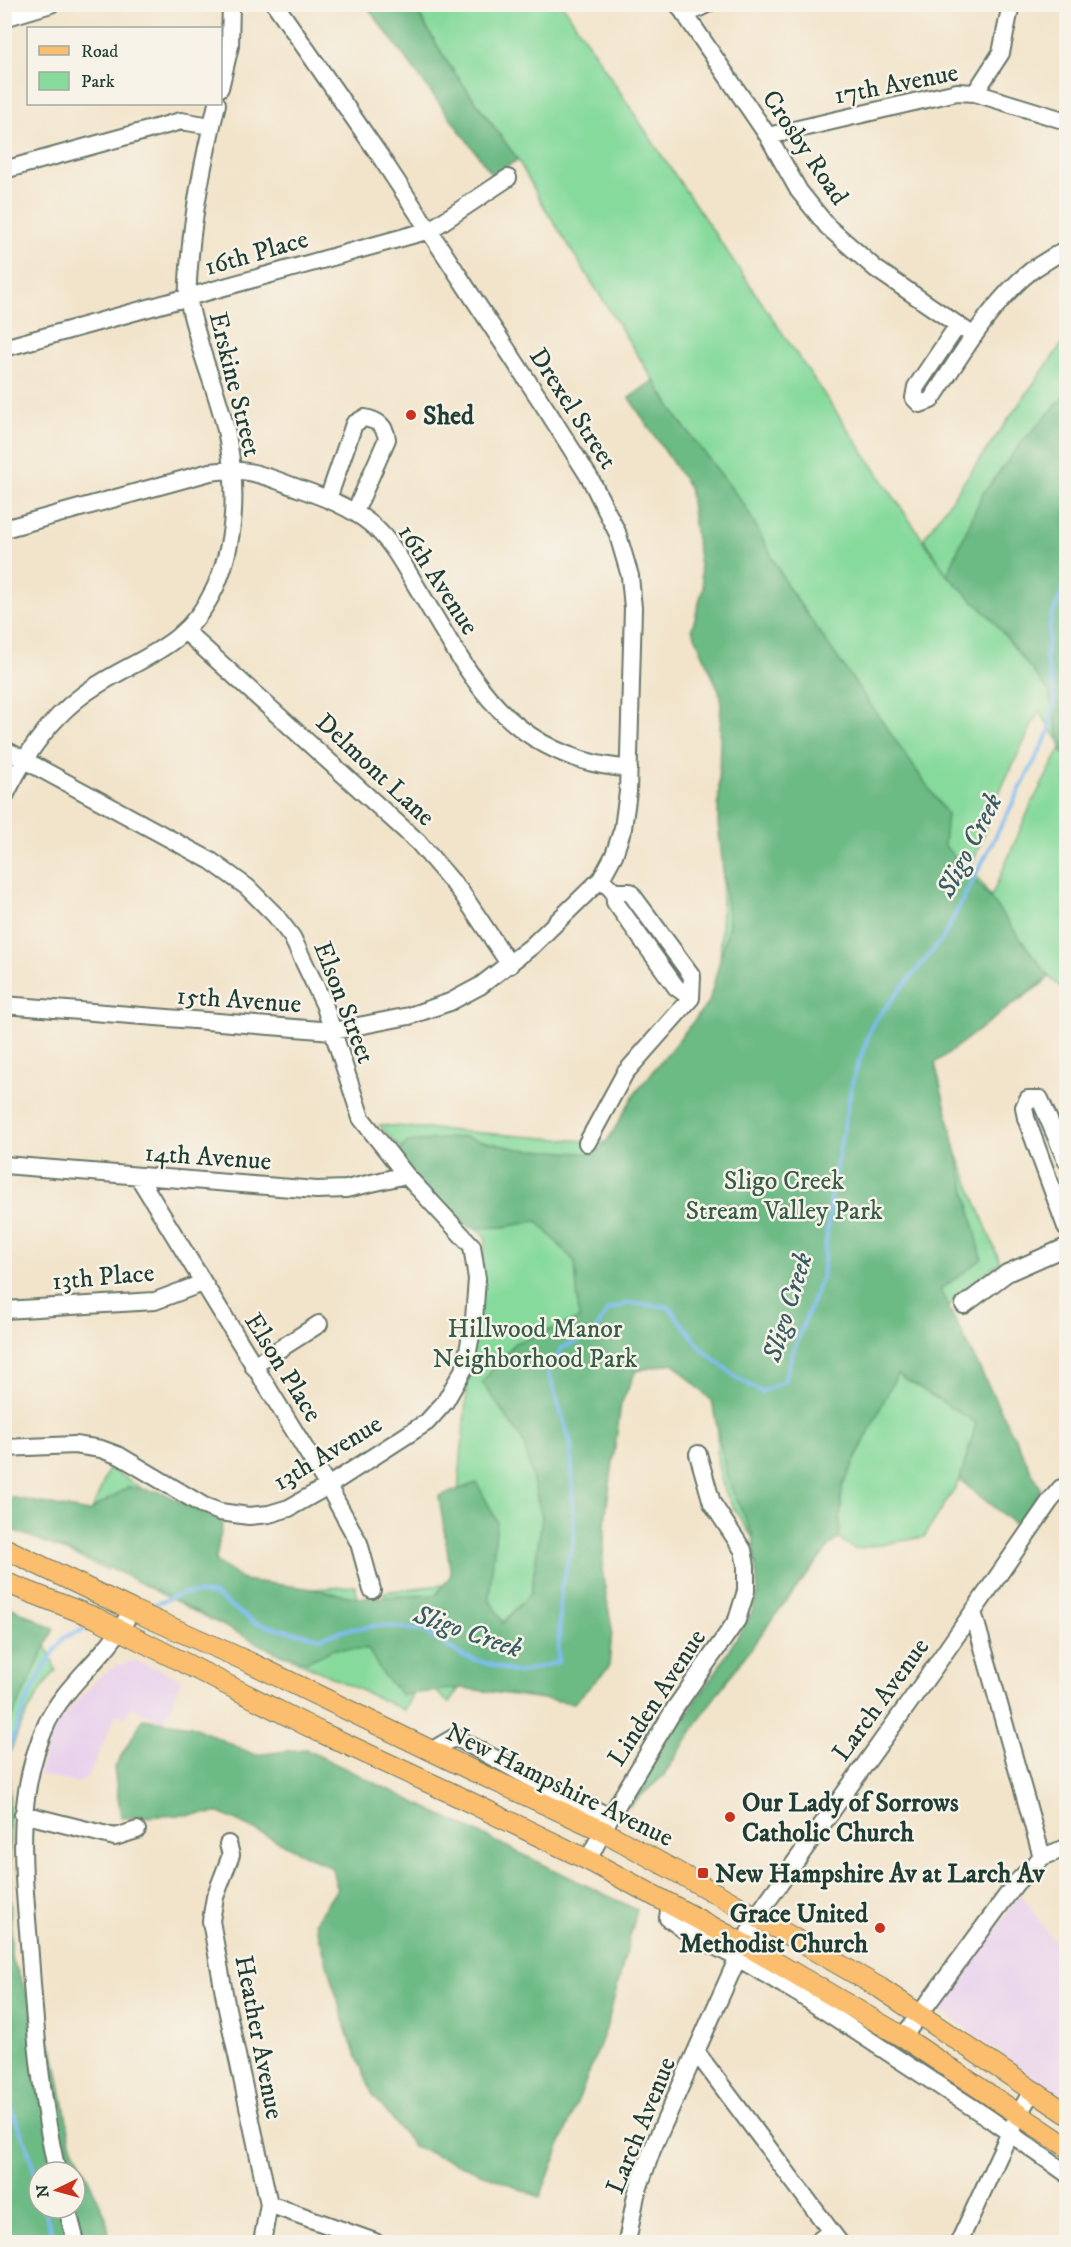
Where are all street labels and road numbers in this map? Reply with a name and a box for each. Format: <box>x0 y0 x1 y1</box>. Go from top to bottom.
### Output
street label: 17th Avenue <box>831 56 961 113</box>
street label: Crosby Road <box>754 84 855 212</box>
street label: 16th Place <box>201 223 312 284</box>
street label: Erskine Street <box>201 309 268 460</box>
street label: Drexel Street <box>521 342 624 476</box>
street label: 16th Avenue <box>390 518 486 641</box>
street label: Delmont Lane <box>308 706 442 834</box>
street label: Elson Street <box>305 937 382 1068</box>
street label: 15th Avenue <box>175 980 302 1021</box>
street label: 14th Avenue <box>143 1137 272 1178</box>
street label: 13th Place <box>51 1257 156 1298</box>
street label: Elson Place <box>236 1307 329 1428</box>
street label: 13th Avenue <box>267 1408 388 1499</box>
street label: Linden Avenue <box>601 1623 714 1773</box>
street label: Larch Avenue <box>825 1632 937 1768</box>
street label: New Hampshire Avenue <box>440 1716 679 1855</box>
street label: Heather Avenue <box>226 1953 291 2122</box>
street label: Larch Avenue <box>599 2052 684 2199</box>

